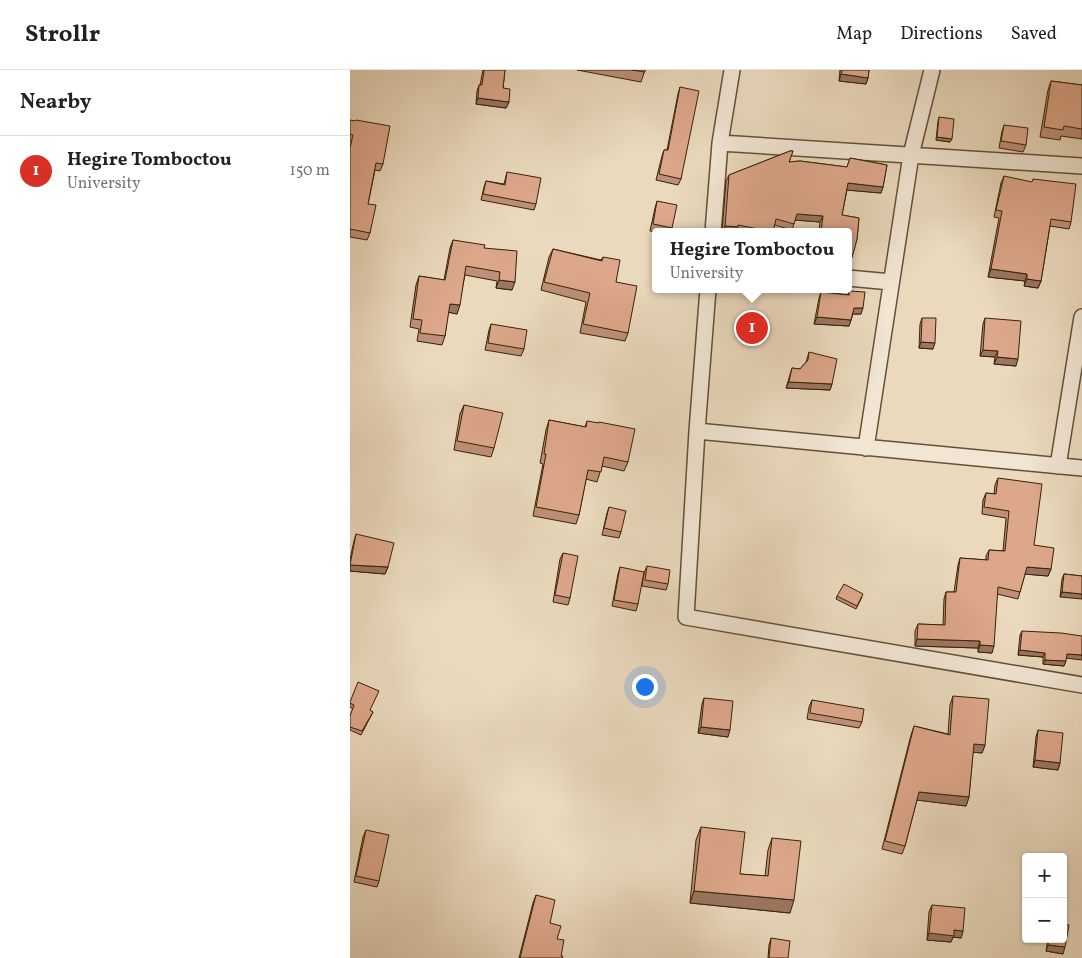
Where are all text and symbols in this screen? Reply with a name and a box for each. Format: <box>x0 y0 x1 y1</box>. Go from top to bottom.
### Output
text: Strollr <box>25 18 100 52</box>
text: Map <box>836 22 872 47</box>
text: Directions <box>900 22 983 47</box>
text: Saved <box>1011 22 1057 47</box>
text: Nearby <box>20 88 91 117</box>
text: Hegire Tomboctou <box>67 147 232 173</box>
text: 1 <box>33 160 39 182</box>
text: 150 m <box>289 160 330 182</box>
text: University <box>67 173 141 195</box>
popup <box>652 228 852 293</box>
text: Hegire Tomboctou <box>670 237 834 263</box>
text: University <box>670 263 743 285</box>
pin: 1 <box>736 309 768 347</box>
your location <box>632 674 658 700</box>
map controls <box>1022 853 1067 943</box>
button: + <box>1022 853 1067 898</box>
button: − <box>1022 898 1067 943</box>

